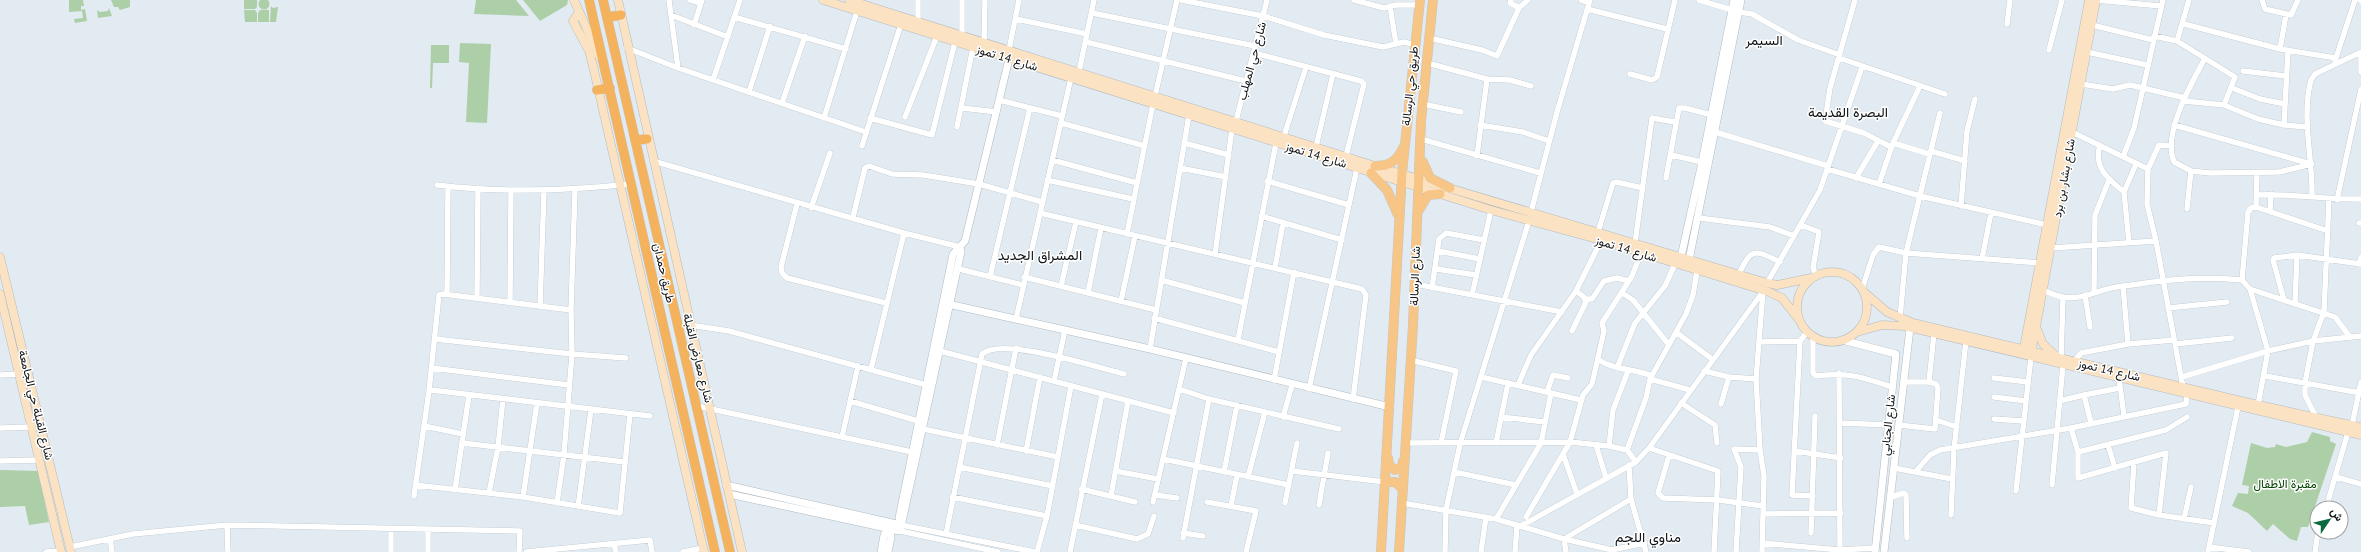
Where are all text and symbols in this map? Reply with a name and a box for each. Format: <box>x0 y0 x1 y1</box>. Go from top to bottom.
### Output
street label: شارع حي المهلب <box>1234 20 1272 102</box>
district label: السيمر <box>1744 31 1783 49</box>
street label: شارع 14 تموز <box>973 41 1040 76</box>
street label: طريق حي الرسالة <box>1398 45 1424 127</box>
district label: البصرة القديمة <box>1808 103 1888 121</box>
street label: شارع بشار بن برد <box>2049 137 2080 219</box>
street label: شارع 14 تموز <box>1282 138 1349 173</box>
street label: شارع 14 تموز <box>1592 232 1659 267</box>
street label: طريق حمدان <box>649 242 679 305</box>
district label: المشراق الجديد <box>998 246 1082 264</box>
street label: شارع الرسالة <box>1406 246 1425 306</box>
street label: شارع معارض القبلة <box>678 312 717 405</box>
street label: شارع القبلة حي الجامعة <box>13 348 57 462</box>
street label: شارع 14 تموز <box>2075 355 2142 386</box>
street label: شارع الجنابي <box>1877 394 1901 457</box>
park label: مقبرة الاطفال <box>2253 476 2317 492</box>
north arrow <box>2309 500 2349 540</box>
text: ش <box>2328 505 2347 524</box>
district label: مناوي اللجم <box>1615 528 1681 549</box>

